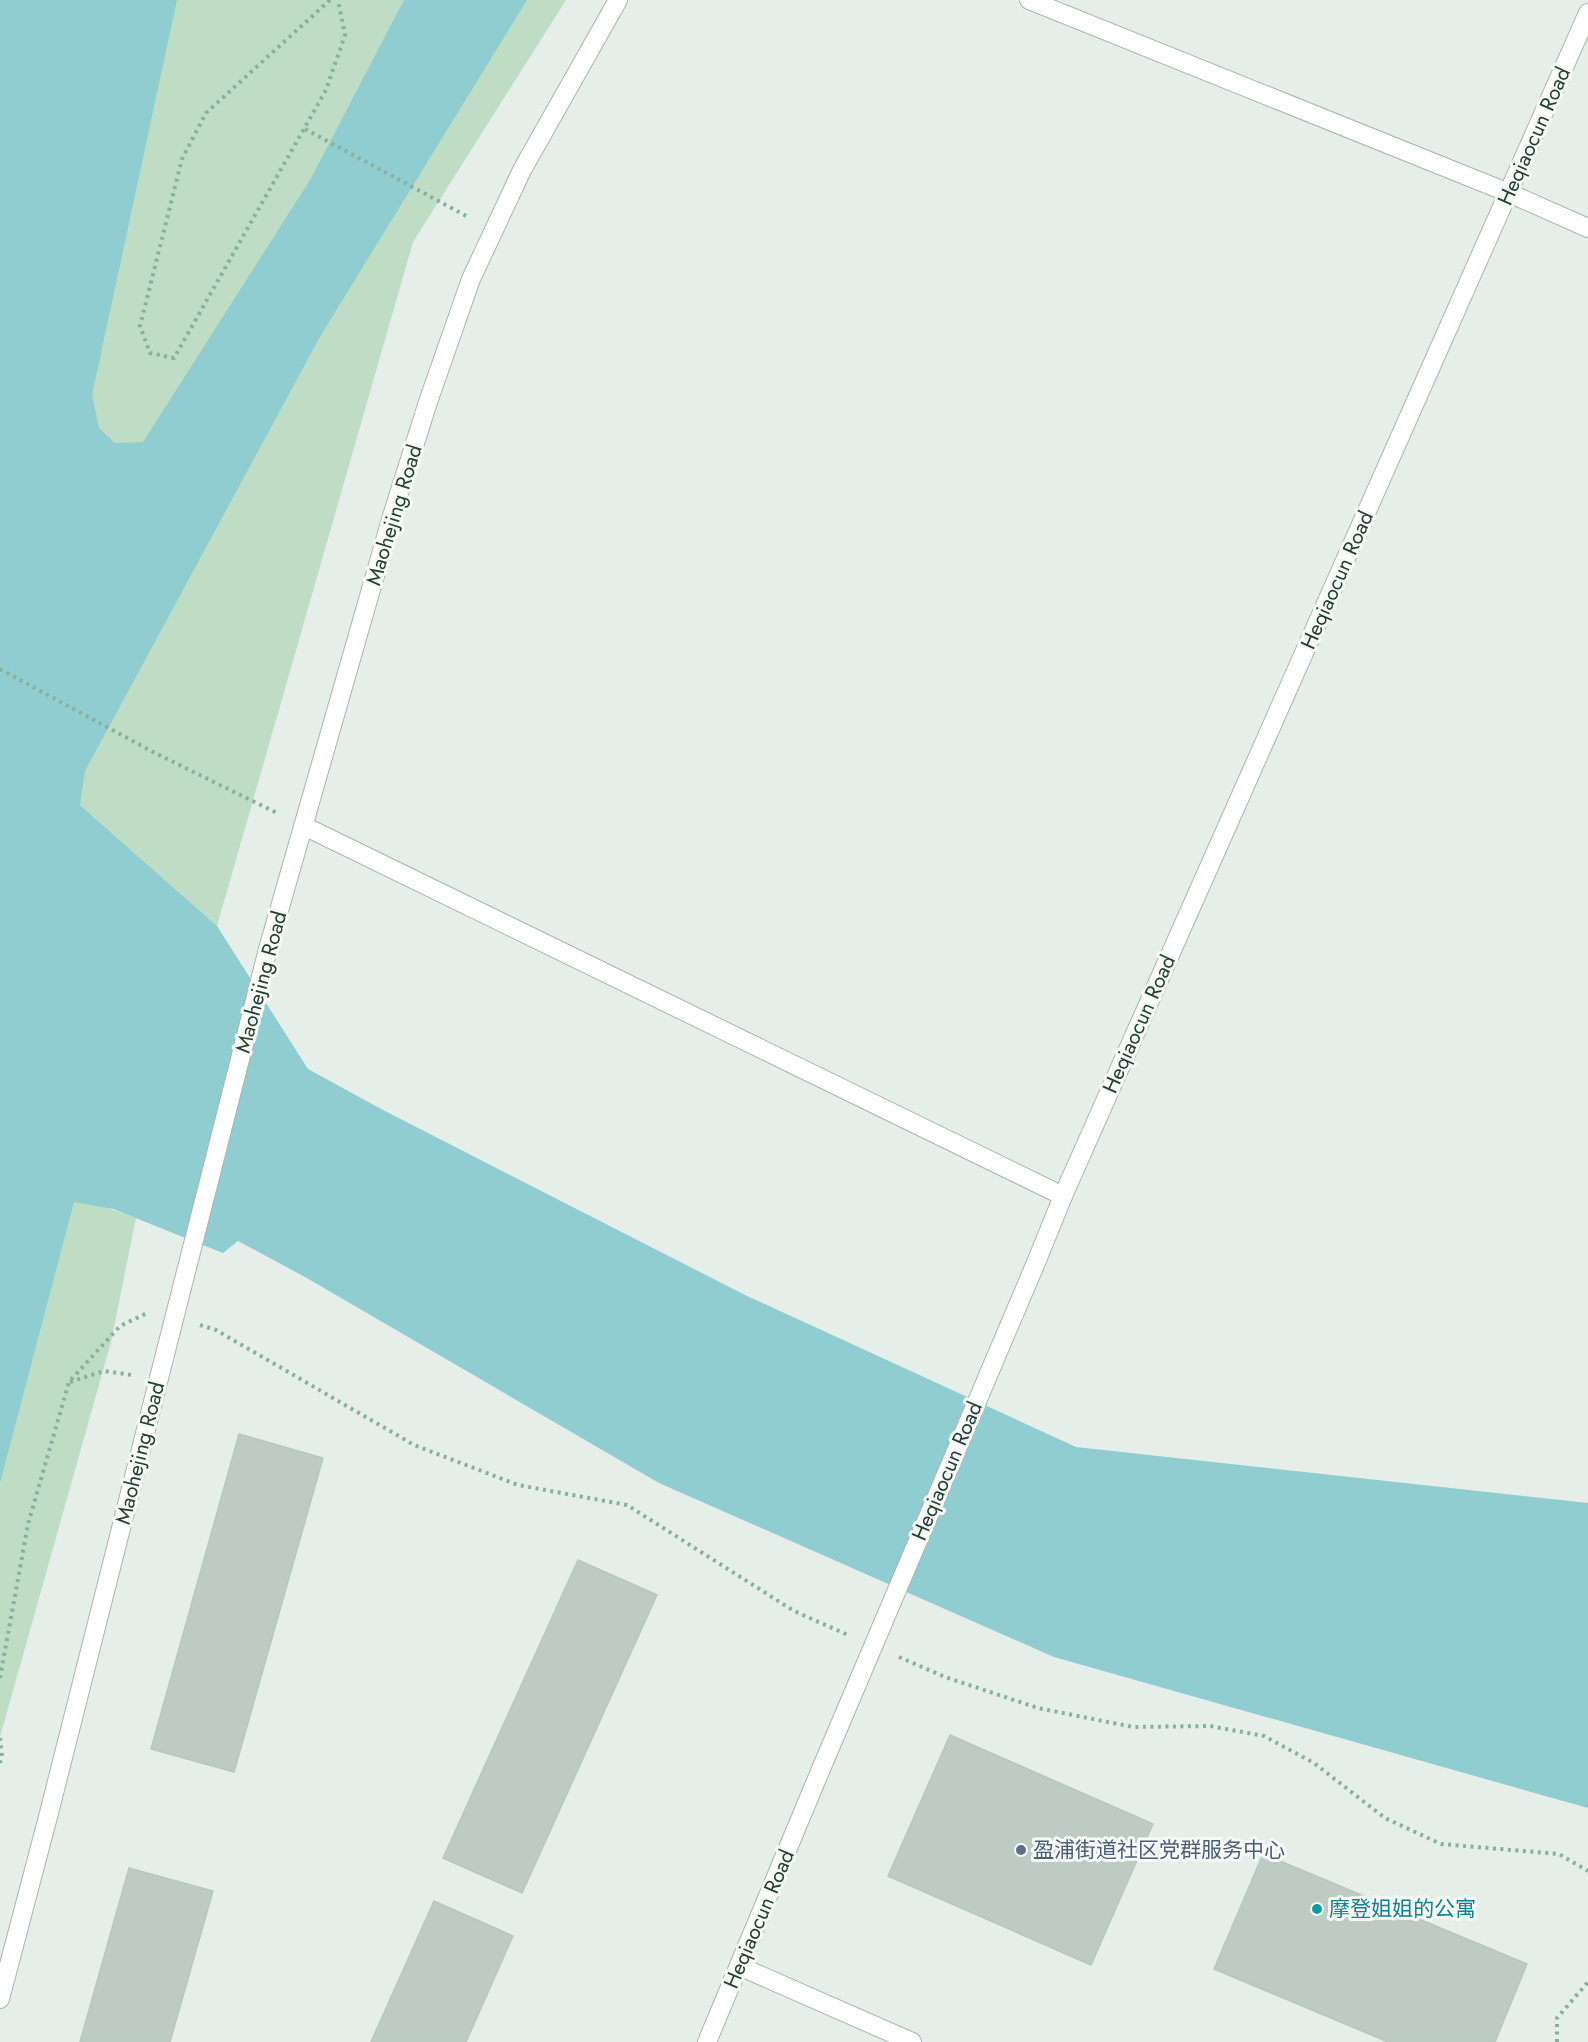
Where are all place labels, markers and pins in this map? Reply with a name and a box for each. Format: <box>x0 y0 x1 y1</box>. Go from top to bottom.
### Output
place label: 盈浦街道社区党群服务中心 <box>1033 1835 1285 1865</box>
marker: 盈浦街道社区党群服务中心 <box>1014 1843 1028 1857</box>
place label: 摩登姐姐的公寓 <box>1329 1894 1476 1924</box>
marker: 摩登姐姐的公寓 <box>1310 1902 1324 1916</box>

